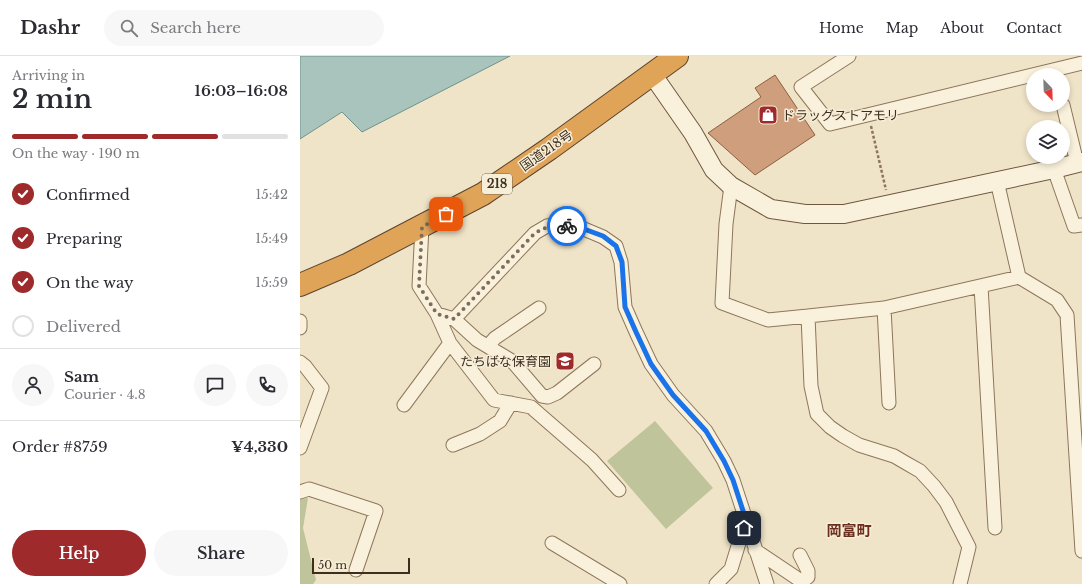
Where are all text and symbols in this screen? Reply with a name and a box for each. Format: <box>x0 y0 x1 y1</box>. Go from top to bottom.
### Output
search box <box>104 10 384 46</box>
text: Dashr <box>20 16 80 39</box>
icon: search <box>118 17 140 39</box>
text: Search here <box>150 18 241 37</box>
text: Home <box>819 19 864 37</box>
text: Map <box>886 19 918 37</box>
text: About <box>940 19 984 37</box>
text: Contact <box>1006 19 1062 37</box>
text: Arriving in <box>12 67 85 84</box>
north arrow <box>1026 68 1070 112</box>
map controls <box>1026 68 1070 164</box>
text: 16:03–16:08 <box>194 81 288 100</box>
text: 2 min <box>12 83 92 115</box>
shop icon: ドラッグストアモリ <box>757 104 779 126</box>
place label: ドラッグストアモリ <box>782 107 899 124</box>
button: layers <box>1026 120 1070 164</box>
street label: 国道218号 <box>517 126 576 175</box>
text: On the way · 190 m <box>12 145 140 162</box>
road number: 218 <box>482 174 512 194</box>
icon: check <box>12 183 34 205</box>
text: Confirmed <box>46 185 130 204</box>
text: 15:42 <box>255 186 288 203</box>
pin <box>429 197 463 231</box>
icon: bag <box>435 203 457 225</box>
courier <box>547 206 587 246</box>
icon: bike <box>556 215 578 237</box>
icon: check <box>12 227 34 249</box>
text: Preparing <box>46 229 122 248</box>
text: 15:49 <box>255 230 288 247</box>
icon: check <box>12 271 34 293</box>
text: On the way <box>46 273 134 292</box>
text: 15:59 <box>255 274 288 291</box>
text: Delivered <box>46 317 121 336</box>
school or university icon: たちばな保育園 <box>554 350 576 372</box>
place label: たちばな保育園 <box>460 353 551 370</box>
button: person <box>12 364 54 406</box>
button: chat <box>194 364 236 406</box>
button: phone <box>246 364 288 406</box>
text: Sam <box>64 367 99 386</box>
text: Courier · 4.8 <box>64 386 146 403</box>
text: Order #8759 <box>12 437 108 456</box>
text: ¥4,330 <box>231 437 288 456</box>
pin <box>727 511 761 545</box>
icon: home <box>733 517 755 539</box>
district label: 岡富町 <box>826 521 872 540</box>
button: Help <box>12 530 146 576</box>
button: Share <box>154 530 288 576</box>
scale bar <box>312 556 410 575</box>
text: 50 m <box>318 558 347 572</box>

